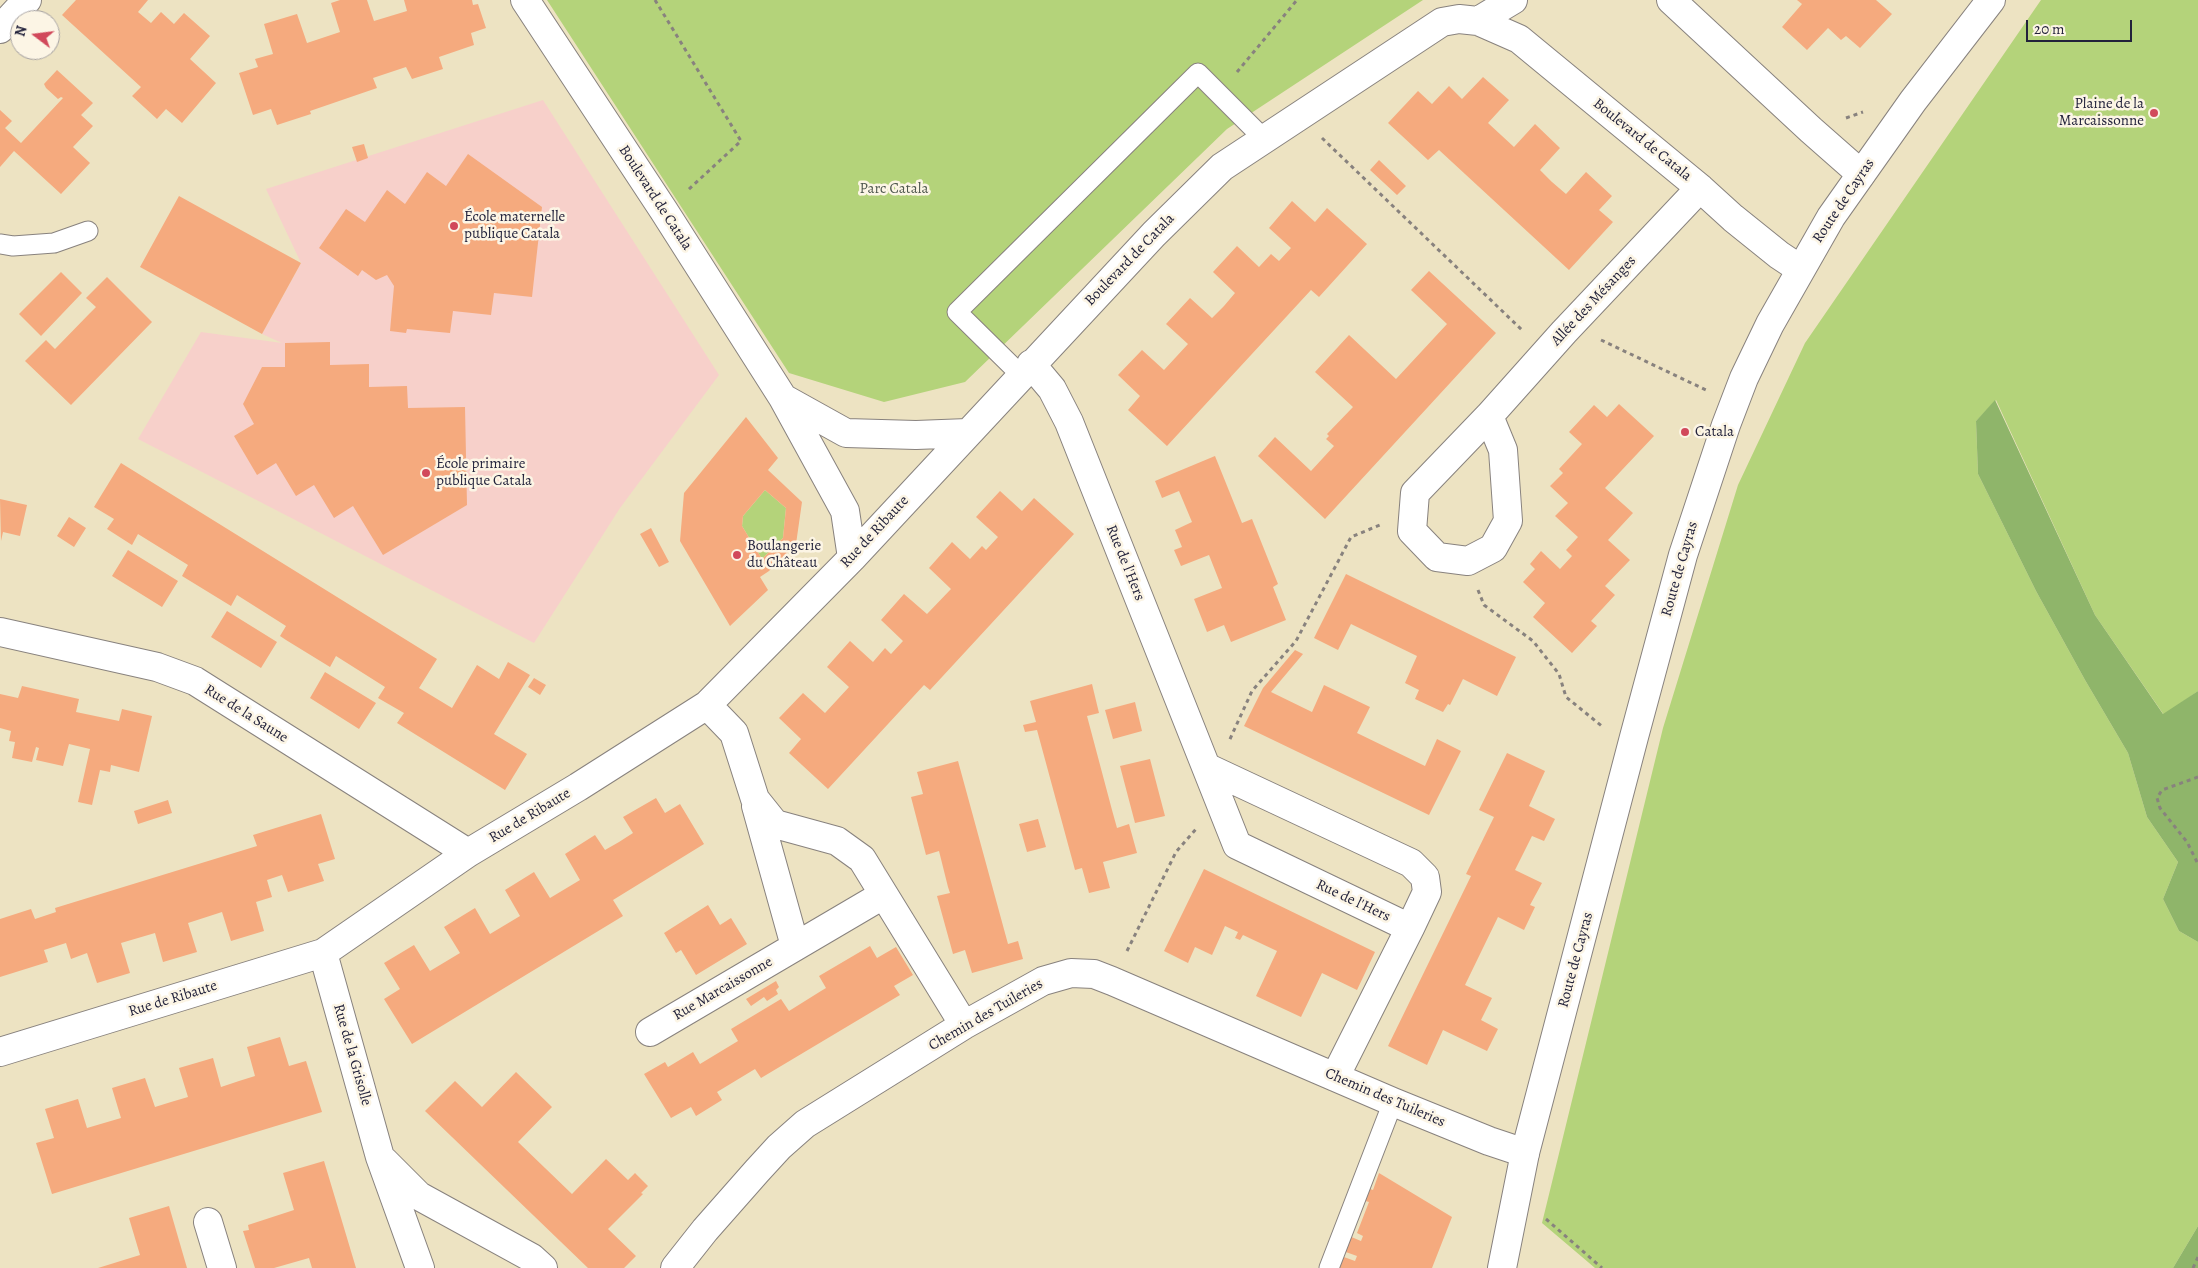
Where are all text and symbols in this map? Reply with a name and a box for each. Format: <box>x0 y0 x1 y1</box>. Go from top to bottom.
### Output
north arrow <box>10 10 60 60</box>
scale bar <box>2028 10 2134 42</box>
text: 20 m <box>2034 19 2065 39</box>
text: N <box>10 24 31 39</box>
street label: Boulevard de Catala <box>1589 95 1695 185</box>
place label: Plaine de la Marcaissonne <box>2059 95 2144 130</box>
marker: Plaine de la Marcaissonne <box>2148 107 2160 119</box>
street label: Boulevard de Catala <box>614 142 696 254</box>
street label: Route de Cayras <box>1809 155 1879 247</box>
park label: Parc Catala <box>860 180 928 198</box>
place label: École maternelle publique Catala <box>464 208 565 243</box>
street label: Boulevard de Catala <box>1081 210 1179 310</box>
marker: École maternelle publique Catala <box>448 220 460 232</box>
street label: Allée des Mésanges <box>1548 252 1640 350</box>
place label: Catala <box>1695 423 1734 441</box>
marker: Catala <box>1679 426 1691 438</box>
place label: École primaire publique Catala <box>436 455 532 490</box>
marker: École primaire publique Catala <box>420 467 432 479</box>
street label: Rue de Ribaute <box>837 492 913 572</box>
street label: Route de Cayras <box>1658 519 1702 619</box>
street label: Rue de l'Hers <box>1102 523 1148 603</box>
place label: Boulangerie du Château <box>747 537 821 572</box>
marker: Boulangerie du Château <box>731 549 743 561</box>
street label: Rue de la Saune <box>201 681 291 747</box>
street label: Rue de Ribaute <box>486 785 574 847</box>
street label: Rue de l'Hers <box>1313 876 1393 926</box>
street label: Route de Cayras <box>1555 910 1597 1010</box>
street label: Rue Marcaissonne <box>670 953 776 1025</box>
street label: Chemin des Tuileries <box>926 975 1046 1055</box>
street label: Rue de Ribaute <box>126 977 220 1021</box>
street label: Rue de la Grisolle <box>329 1002 375 1108</box>
street label: Chemin des Tuileries <box>1322 1065 1448 1131</box>

